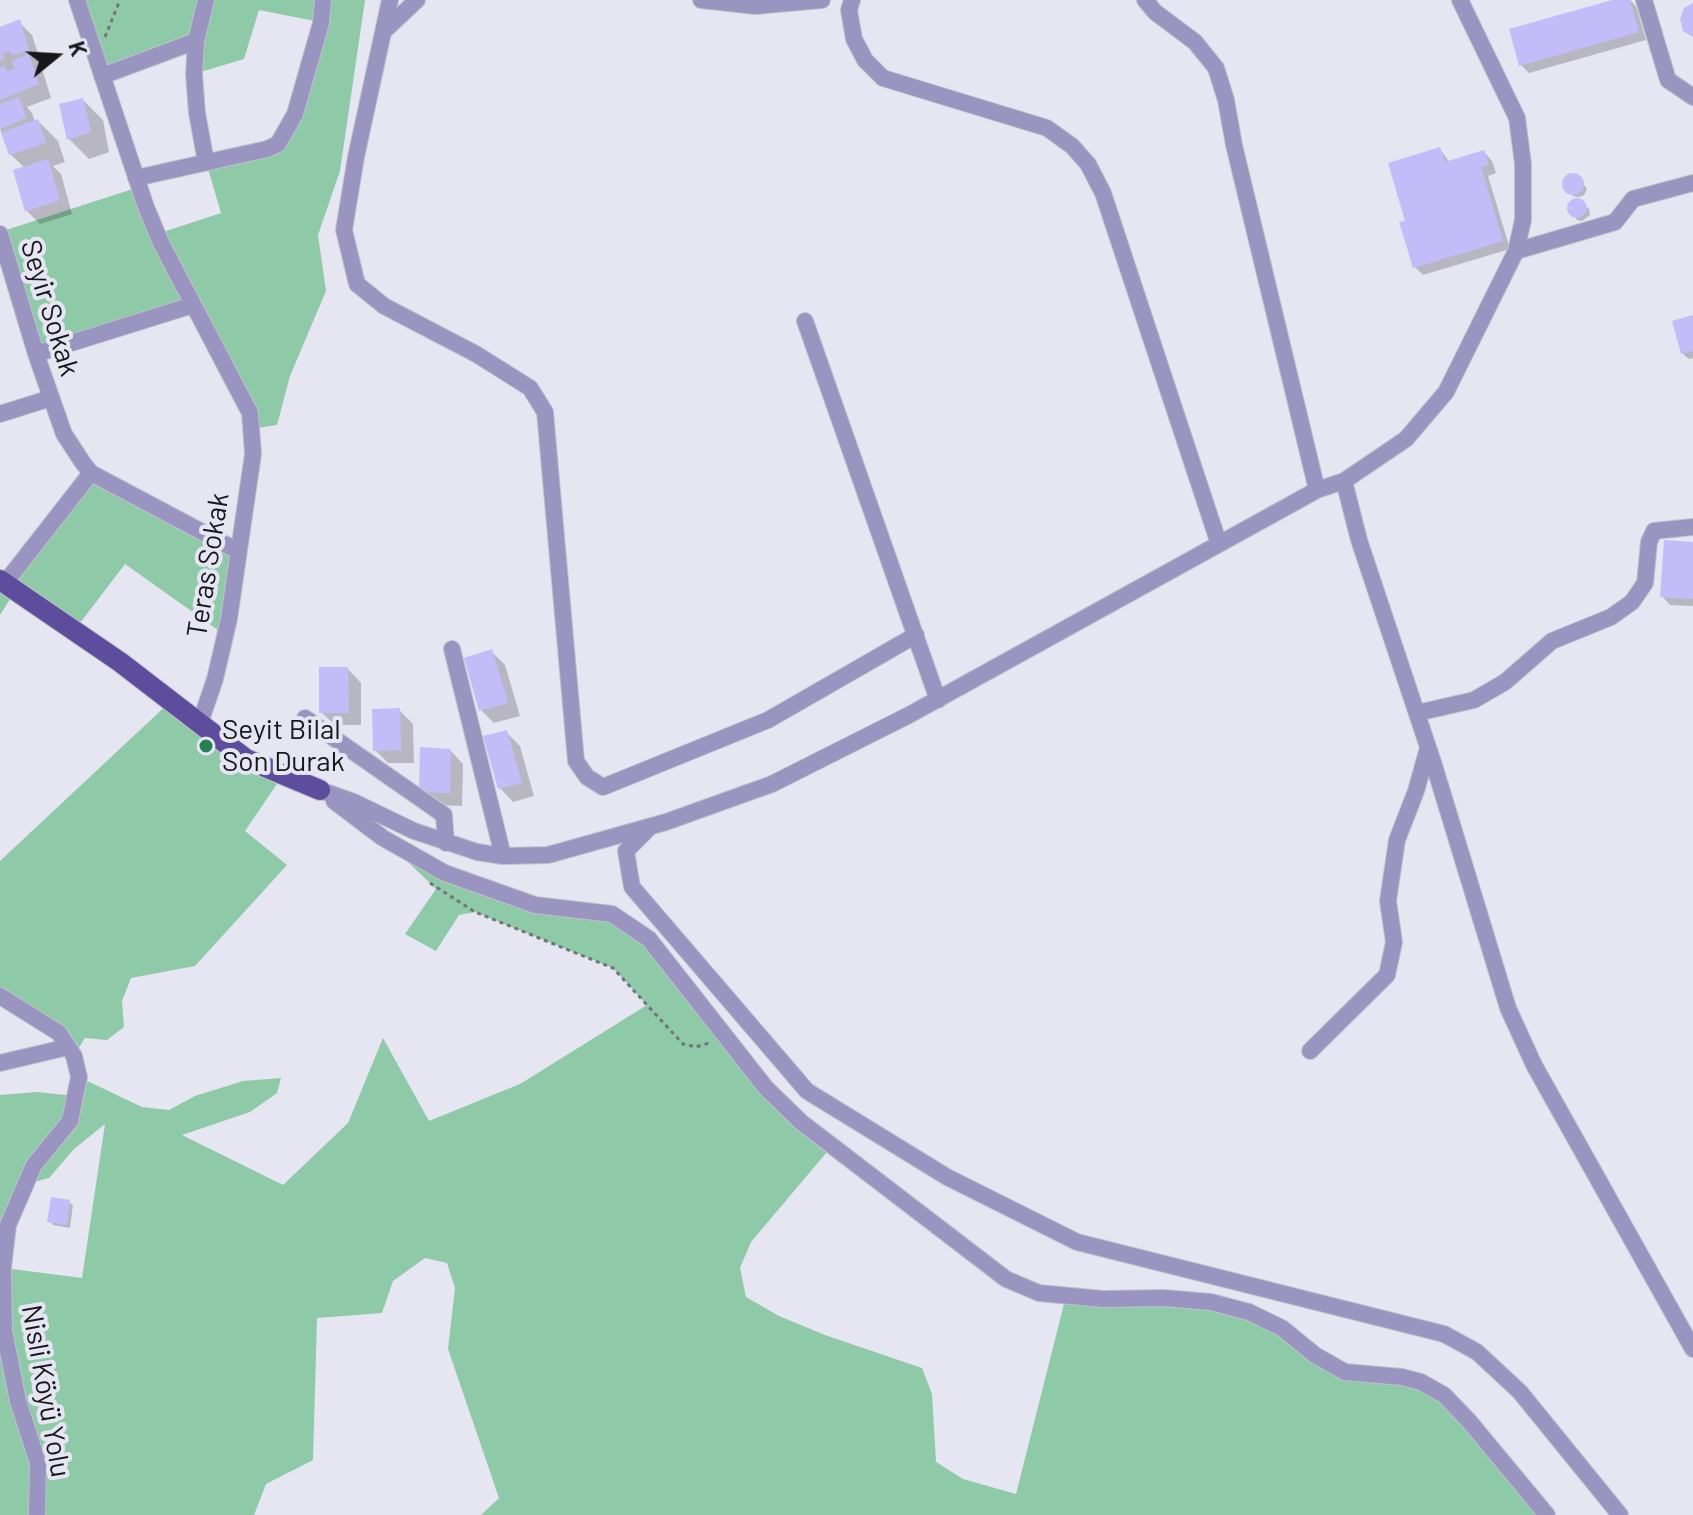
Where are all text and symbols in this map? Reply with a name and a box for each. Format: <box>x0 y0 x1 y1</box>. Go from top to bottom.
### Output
north arrow <box>16 16 96 96</box>
text: K <box>64 38 93 59</box>
street label: Seyir Sokak <box>13 236 87 380</box>
street label: Teras Sokak <box>180 490 236 640</box>
place label: Seyit Bilal Son Durak <box>222 713 345 779</box>
marker: Seyit Bilal Son Durak <box>197 737 215 755</box>
street label: Nisli Köyü Yolu <box>14 1302 78 1480</box>

